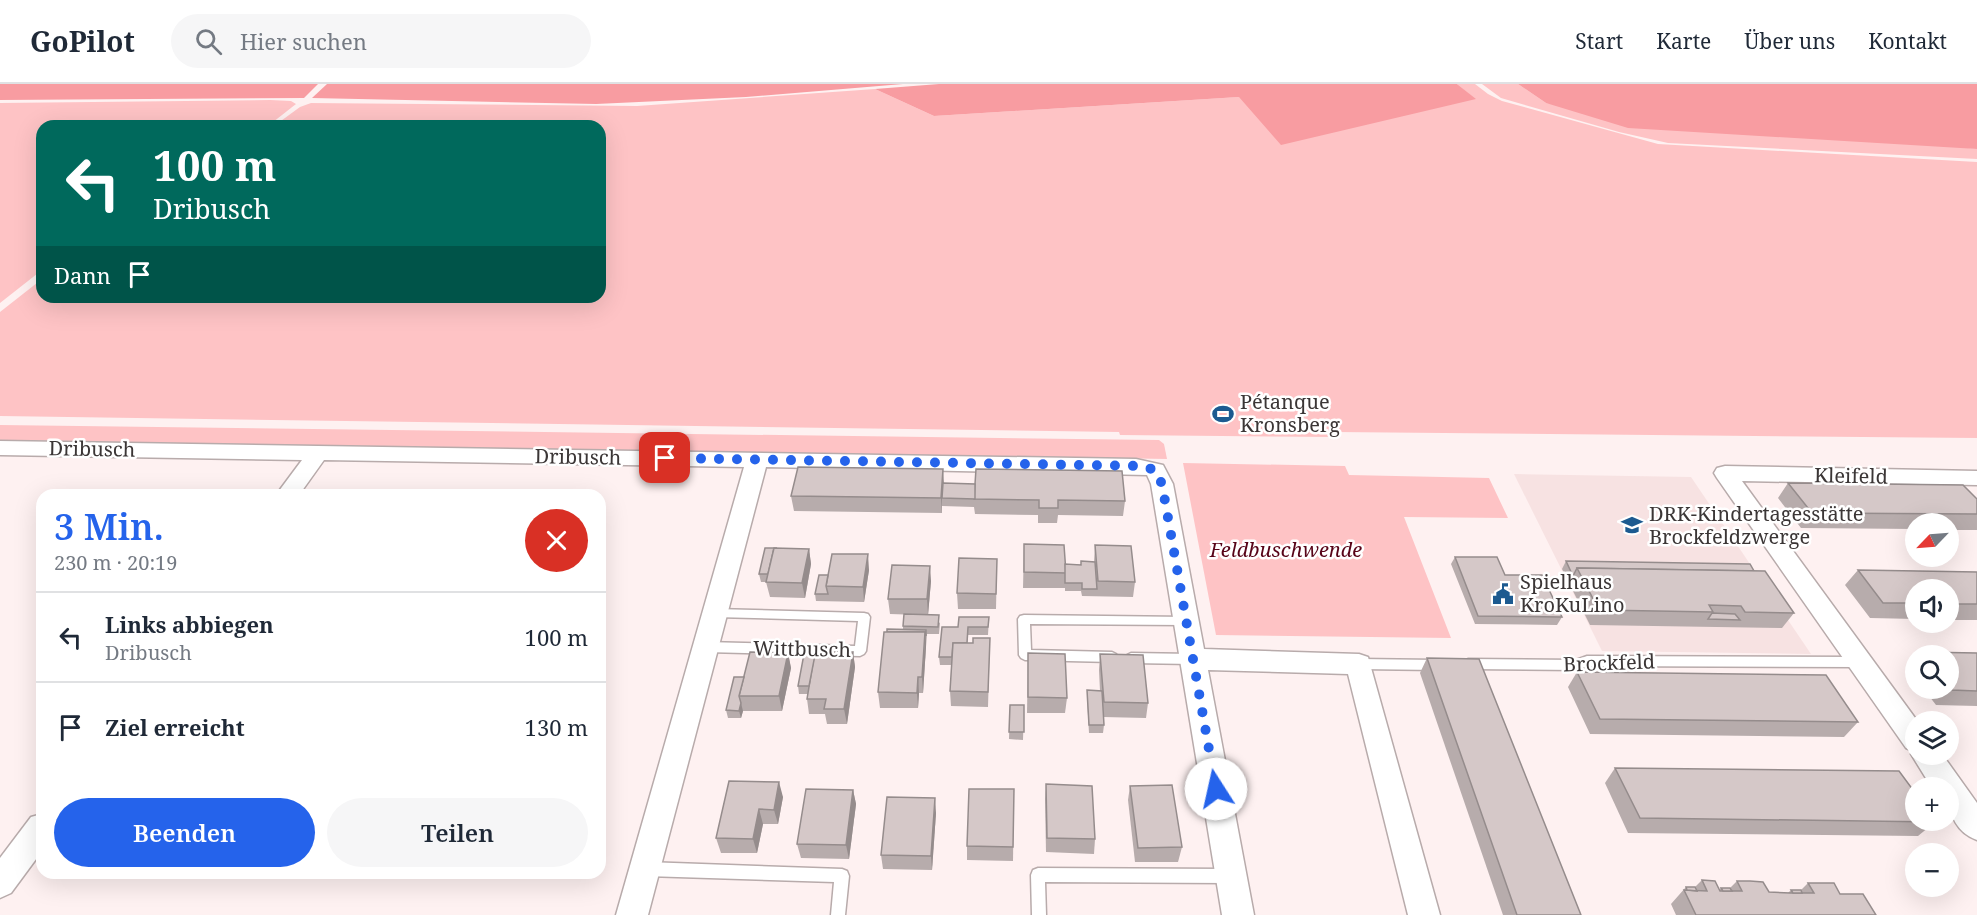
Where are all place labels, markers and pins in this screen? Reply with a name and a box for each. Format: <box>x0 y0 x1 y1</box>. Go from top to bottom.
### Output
place label: Pétanque Kronsberg <box>1240 388 1340 438</box>
sports icon: Pétanque Kronsberg <box>1211 402 1235 426</box>
pin <box>639 432 690 483</box>
place label: DRK-Kindertagesstätte Brockfeldzwerge <box>1649 500 1863 550</box>
school or university icon: DRK-Kindertagesstätte Brockfeldzwerge <box>1620 513 1644 537</box>
place label: Spielhaus KroKuLino <box>1520 568 1625 618</box>
public building icon: Spielhaus KroKuLino <box>1491 582 1515 606</box>

